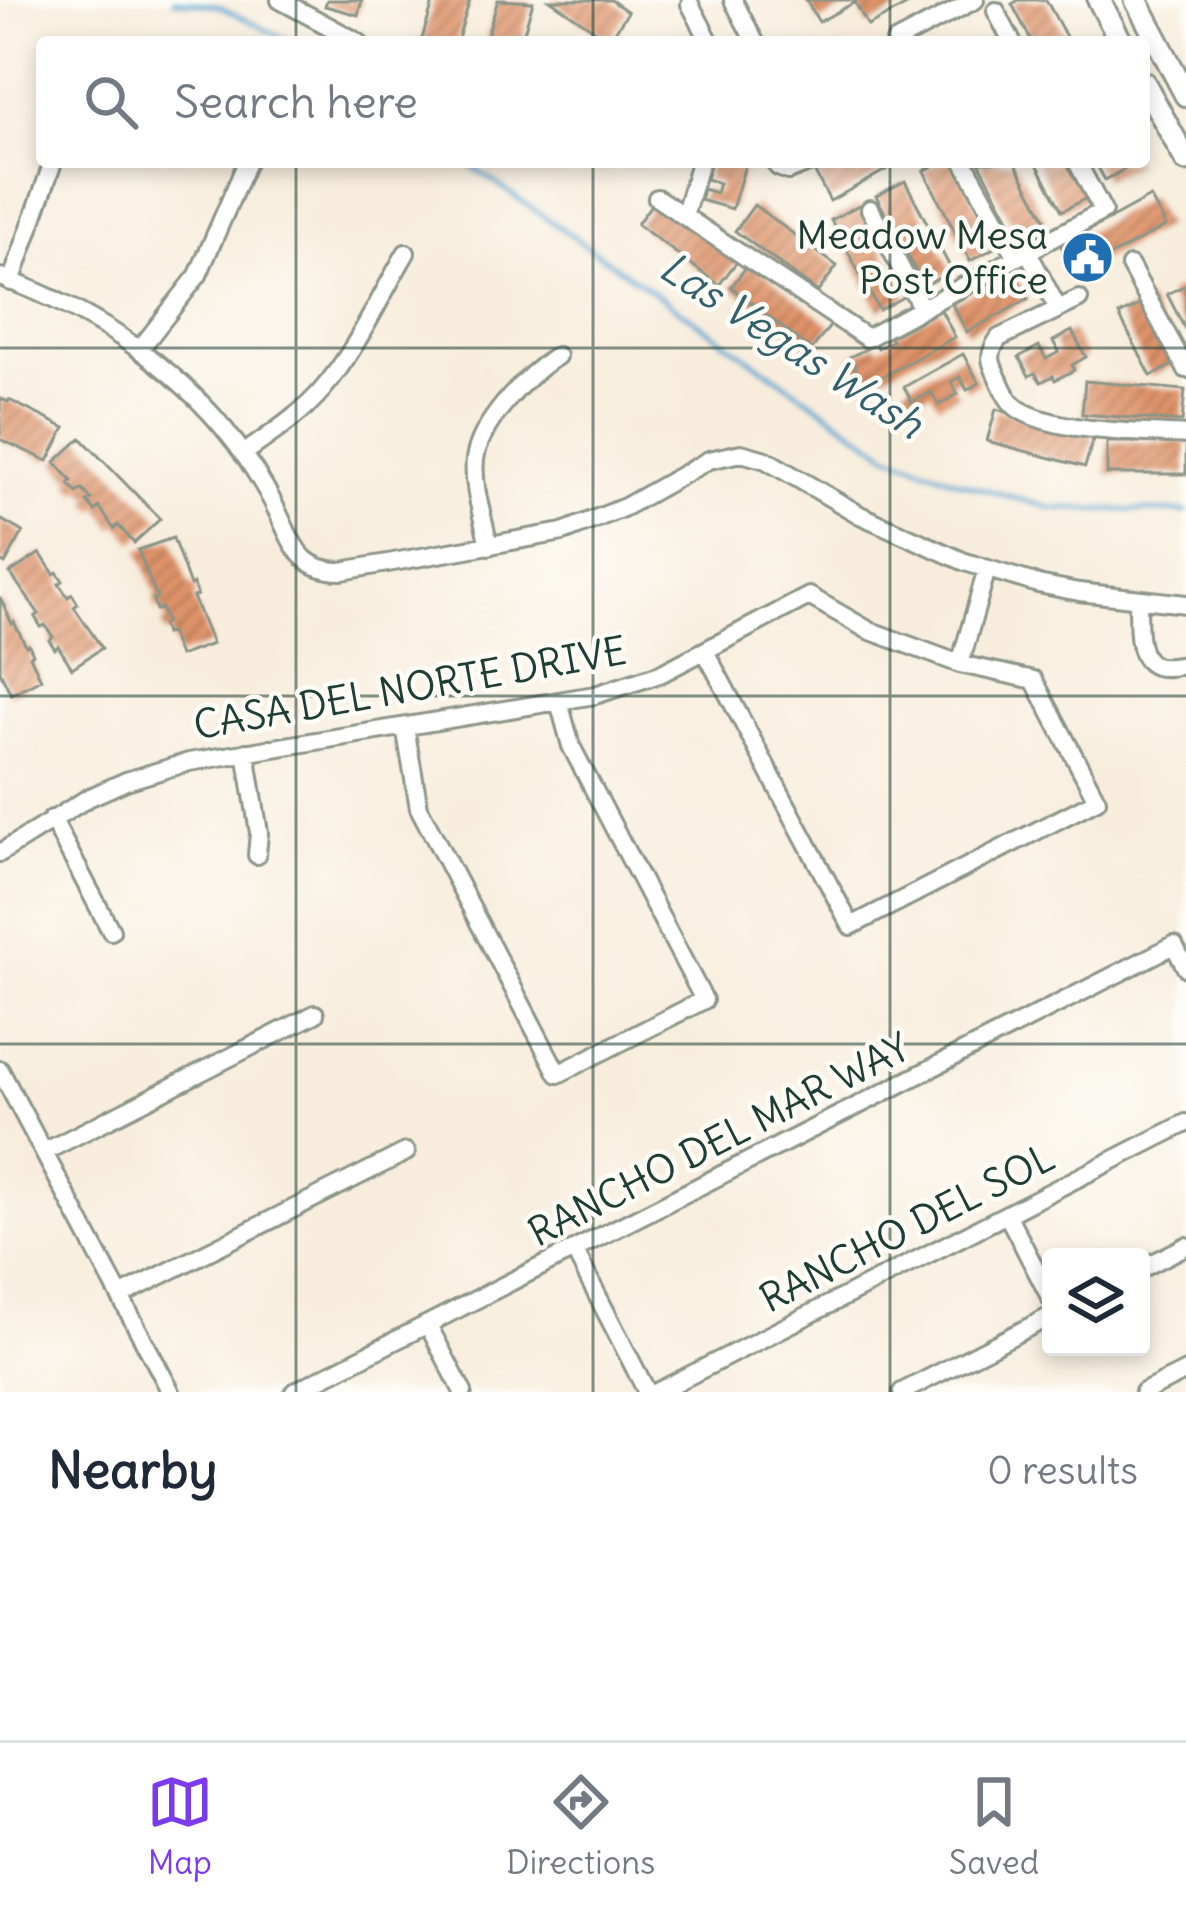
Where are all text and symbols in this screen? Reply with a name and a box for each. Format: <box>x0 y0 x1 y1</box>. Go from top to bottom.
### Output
search box <box>36 36 1150 168</box>
icon: search <box>78 69 144 135</box>
text: Search here <box>174 74 418 130</box>
place label: Meadow Mesa Post Office <box>796 211 1048 305</box>
public building icon: Meadow Mesa Post Office <box>1059 229 1115 285</box>
water label: Las Vegas Wash <box>651 241 934 450</box>
street label: CASA DEL NORTE DRIVE <box>190 626 630 750</box>
street label: RANCHO DEL MAR WAY <box>520 1022 918 1257</box>
street label: RANCHO DEL SOL <box>752 1133 1062 1323</box>
map controls <box>1042 1248 1150 1356</box>
button: layers <box>1042 1248 1150 1356</box>
text: Nearby <box>48 1438 217 1502</box>
text: 0 results <box>987 1446 1138 1495</box>
tab: Map <box>147 1769 213 1883</box>
tab: Directions <box>506 1769 655 1883</box>
tab: Saved <box>949 1769 1039 1883</box>

